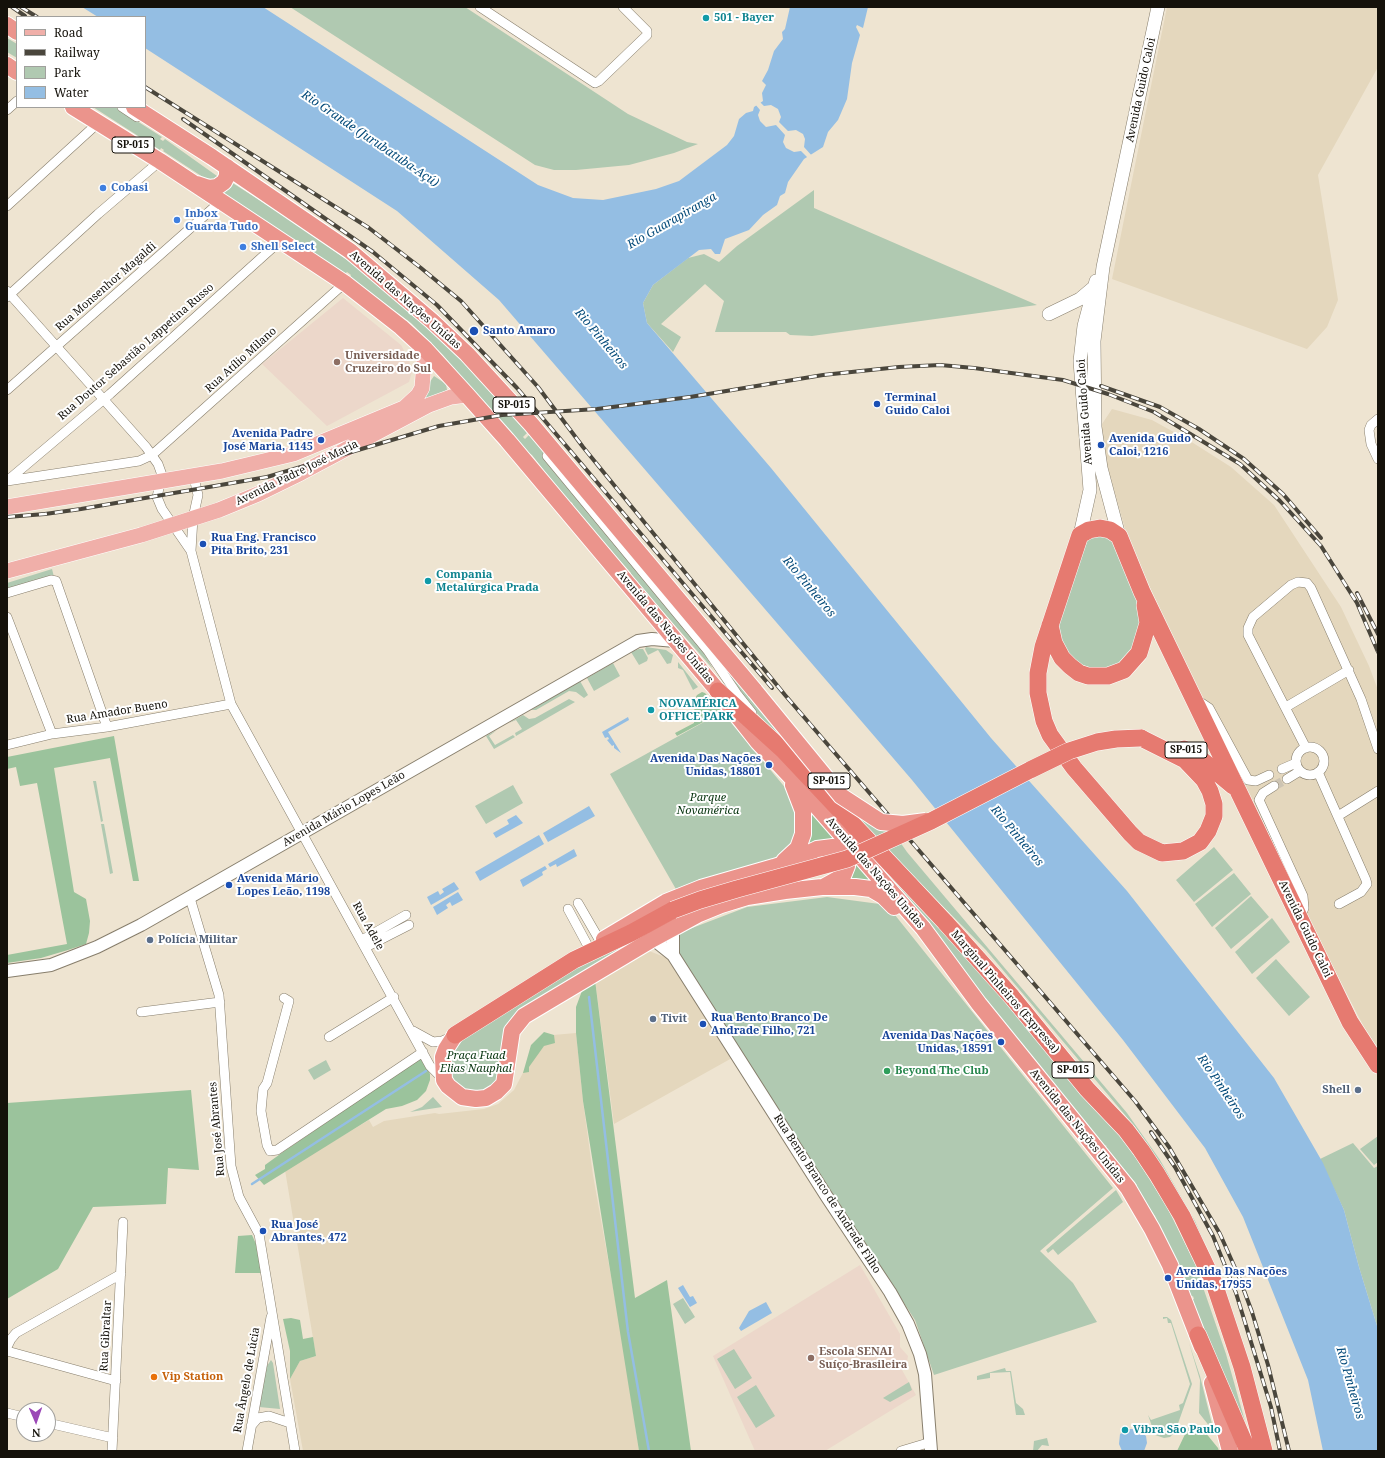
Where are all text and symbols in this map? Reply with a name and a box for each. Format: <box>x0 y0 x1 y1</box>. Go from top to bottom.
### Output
place label: 501 - Bayer <box>714 11 774 25</box>
marker: 501 - Bayer <box>701 13 711 23</box>
legend <box>16 16 146 108</box>
text: Road <box>54 24 83 41</box>
street label: Avenida Guido Caloi <box>1123 37 1159 143</box>
text: Railway <box>54 44 100 61</box>
text: Park <box>54 64 81 81</box>
text: Water <box>54 84 89 101</box>
water label: Rio Grande (Jurubatuba-Açú) <box>299 88 441 190</box>
road number: SP-015 <box>112 137 154 153</box>
place label: Cobasi <box>111 181 148 195</box>
marker: Cobasi <box>98 183 108 193</box>
water label: Rio Guarapiranga <box>625 190 719 252</box>
place label: Inbox Guarda Tudo <box>185 207 258 233</box>
marker: Inbox Guarda Tudo <box>172 215 182 225</box>
street label: Rua Monsenhor Magaldi <box>53 240 159 334</box>
place label: Shell Select <box>251 240 315 254</box>
marker: Shell Select <box>238 242 248 252</box>
street label: Avenida das Nações Unidas <box>347 248 463 352</box>
street label: Rua Doutor Sebastião Lappetina Russo <box>55 281 217 423</box>
water label: Rio Pinheiros <box>572 306 630 372</box>
place label: Santo Amaro <box>483 324 556 338</box>
street label: Rua Atílio Milano <box>203 325 279 395</box>
marker: Santo Amaro <box>468 325 480 337</box>
place label: Universidade Cruzeiro do Sul <box>345 349 431 375</box>
marker: Universidade Cruzeiro do Sul <box>332 357 342 367</box>
street label: Avenida Guido Caloi <box>1075 359 1095 465</box>
place label: Terminal Guido Caloi <box>885 391 950 417</box>
road number: SP-015 <box>493 397 535 413</box>
marker: Terminal Guido Caloi <box>872 399 882 409</box>
place label: Avenida Padre José Maria, 1145 <box>223 427 313 453</box>
place label: Avenida Guido Caloi, 1216 <box>1109 432 1191 458</box>
marker: Avenida Padre José Maria, 1145 <box>316 435 326 445</box>
street label: Avenida Padre José Maria <box>234 438 360 508</box>
marker: Avenida Guido Caloi, 1216 <box>1096 440 1106 450</box>
place label: Rua Eng. Francisco Pita Brito, 231 <box>211 531 316 557</box>
marker: Rua Eng. Francisco Pita Brito, 231 <box>198 539 208 549</box>
water label: Rio Pinheiros <box>780 554 838 620</box>
place label: Compania Metalúrgica Prada <box>436 568 539 594</box>
street label: Avenida das Nações Unidas <box>614 568 716 686</box>
marker: Compania Metalúrgica Prada <box>423 576 433 586</box>
street label: Rua Amador Bueno <box>65 697 169 727</box>
place label: NOVAMÉRICA OFFICE PARK <box>659 697 737 723</box>
marker: NOVAMÉRICA OFFICE PARK <box>646 705 656 715</box>
road number: SP-015 <box>1165 742 1207 758</box>
place label: Avenida Das Nações Unidas, 18801 <box>650 752 761 778</box>
marker: Avenida Das Nações Unidas, 18801 <box>764 760 774 770</box>
street label: Avenida Mário Lopes Leão <box>280 769 408 849</box>
road number: SP-015 <box>808 773 850 789</box>
park label: Parque Novamérica <box>677 791 739 817</box>
water label: Rio Pinheiros <box>988 803 1046 869</box>
street label: Avenida das Nações Unidas <box>823 815 927 931</box>
place label: Avenida Mário Lopes Leão, 1198 <box>237 872 330 898</box>
street label: Avenida Guido Caloi <box>1276 878 1334 980</box>
marker: Avenida Mário Lopes Leão, 1198 <box>224 880 234 890</box>
street label: Rua Adele <box>349 900 387 952</box>
street label: Marginal Pinheiros (Expressa) <box>948 928 1062 1056</box>
place label: Polícia Militar <box>158 933 238 947</box>
marker: Polícia Militar <box>145 935 155 945</box>
place label: Rua Bento Branco De Andrade Filho, 721 <box>711 1011 828 1037</box>
place label: Tivit <box>661 1012 687 1026</box>
marker: Tivit <box>648 1014 658 1024</box>
marker: Rua Bento Branco De Andrade Filho, 721 <box>698 1019 708 1029</box>
place label: Avenida Das Nações Unidas, 18591 <box>882 1029 993 1055</box>
marker: Avenida Das Nações Unidas, 18591 <box>996 1037 1006 1047</box>
park label: Praça Fuad Elias Nauphal <box>440 1049 512 1075</box>
water label: Rio Pinheiros <box>1194 1052 1248 1122</box>
road number: SP-015 <box>1052 1062 1094 1078</box>
place label: Beyond The Club <box>895 1064 989 1078</box>
marker: Beyond The Club <box>882 1066 892 1076</box>
street label: Avenida das Nações Unidas <box>1027 1066 1127 1186</box>
street label: Rua José Abrantes <box>206 1081 228 1177</box>
place label: Shell <box>1322 1083 1350 1097</box>
marker: Shell <box>1353 1085 1363 1095</box>
street label: Rua Bento Branco de Andrade Filho <box>771 1112 883 1276</box>
place label: Rua José Abrantes, 472 <box>271 1218 347 1244</box>
marker: Rua José Abrantes, 472 <box>258 1226 268 1236</box>
place label: Avenida Das Nações Unidas, 17955 <box>1176 1265 1287 1291</box>
marker: Avenida Das Nações Unidas, 17955 <box>1163 1273 1173 1283</box>
street label: Rua Gibraltar <box>98 1300 114 1372</box>
street label: Rua Ângelo de Lúcia <box>231 1326 263 1434</box>
place label: Escola SENAI Suíço-Brasileira <box>819 1345 907 1371</box>
water label: Rio Pinheiros <box>1333 1345 1367 1421</box>
marker: Escola SENAI Suíço-Brasileira <box>806 1353 816 1363</box>
place label: Vip Station <box>162 1370 223 1384</box>
marker: Vip Station <box>149 1372 159 1382</box>
north arrow <box>16 1402 56 1442</box>
place label: Vibra São Paulo <box>1133 1423 1221 1437</box>
marker: Vibra São Paulo <box>1120 1425 1130 1435</box>
text: N <box>32 1426 41 1441</box>

